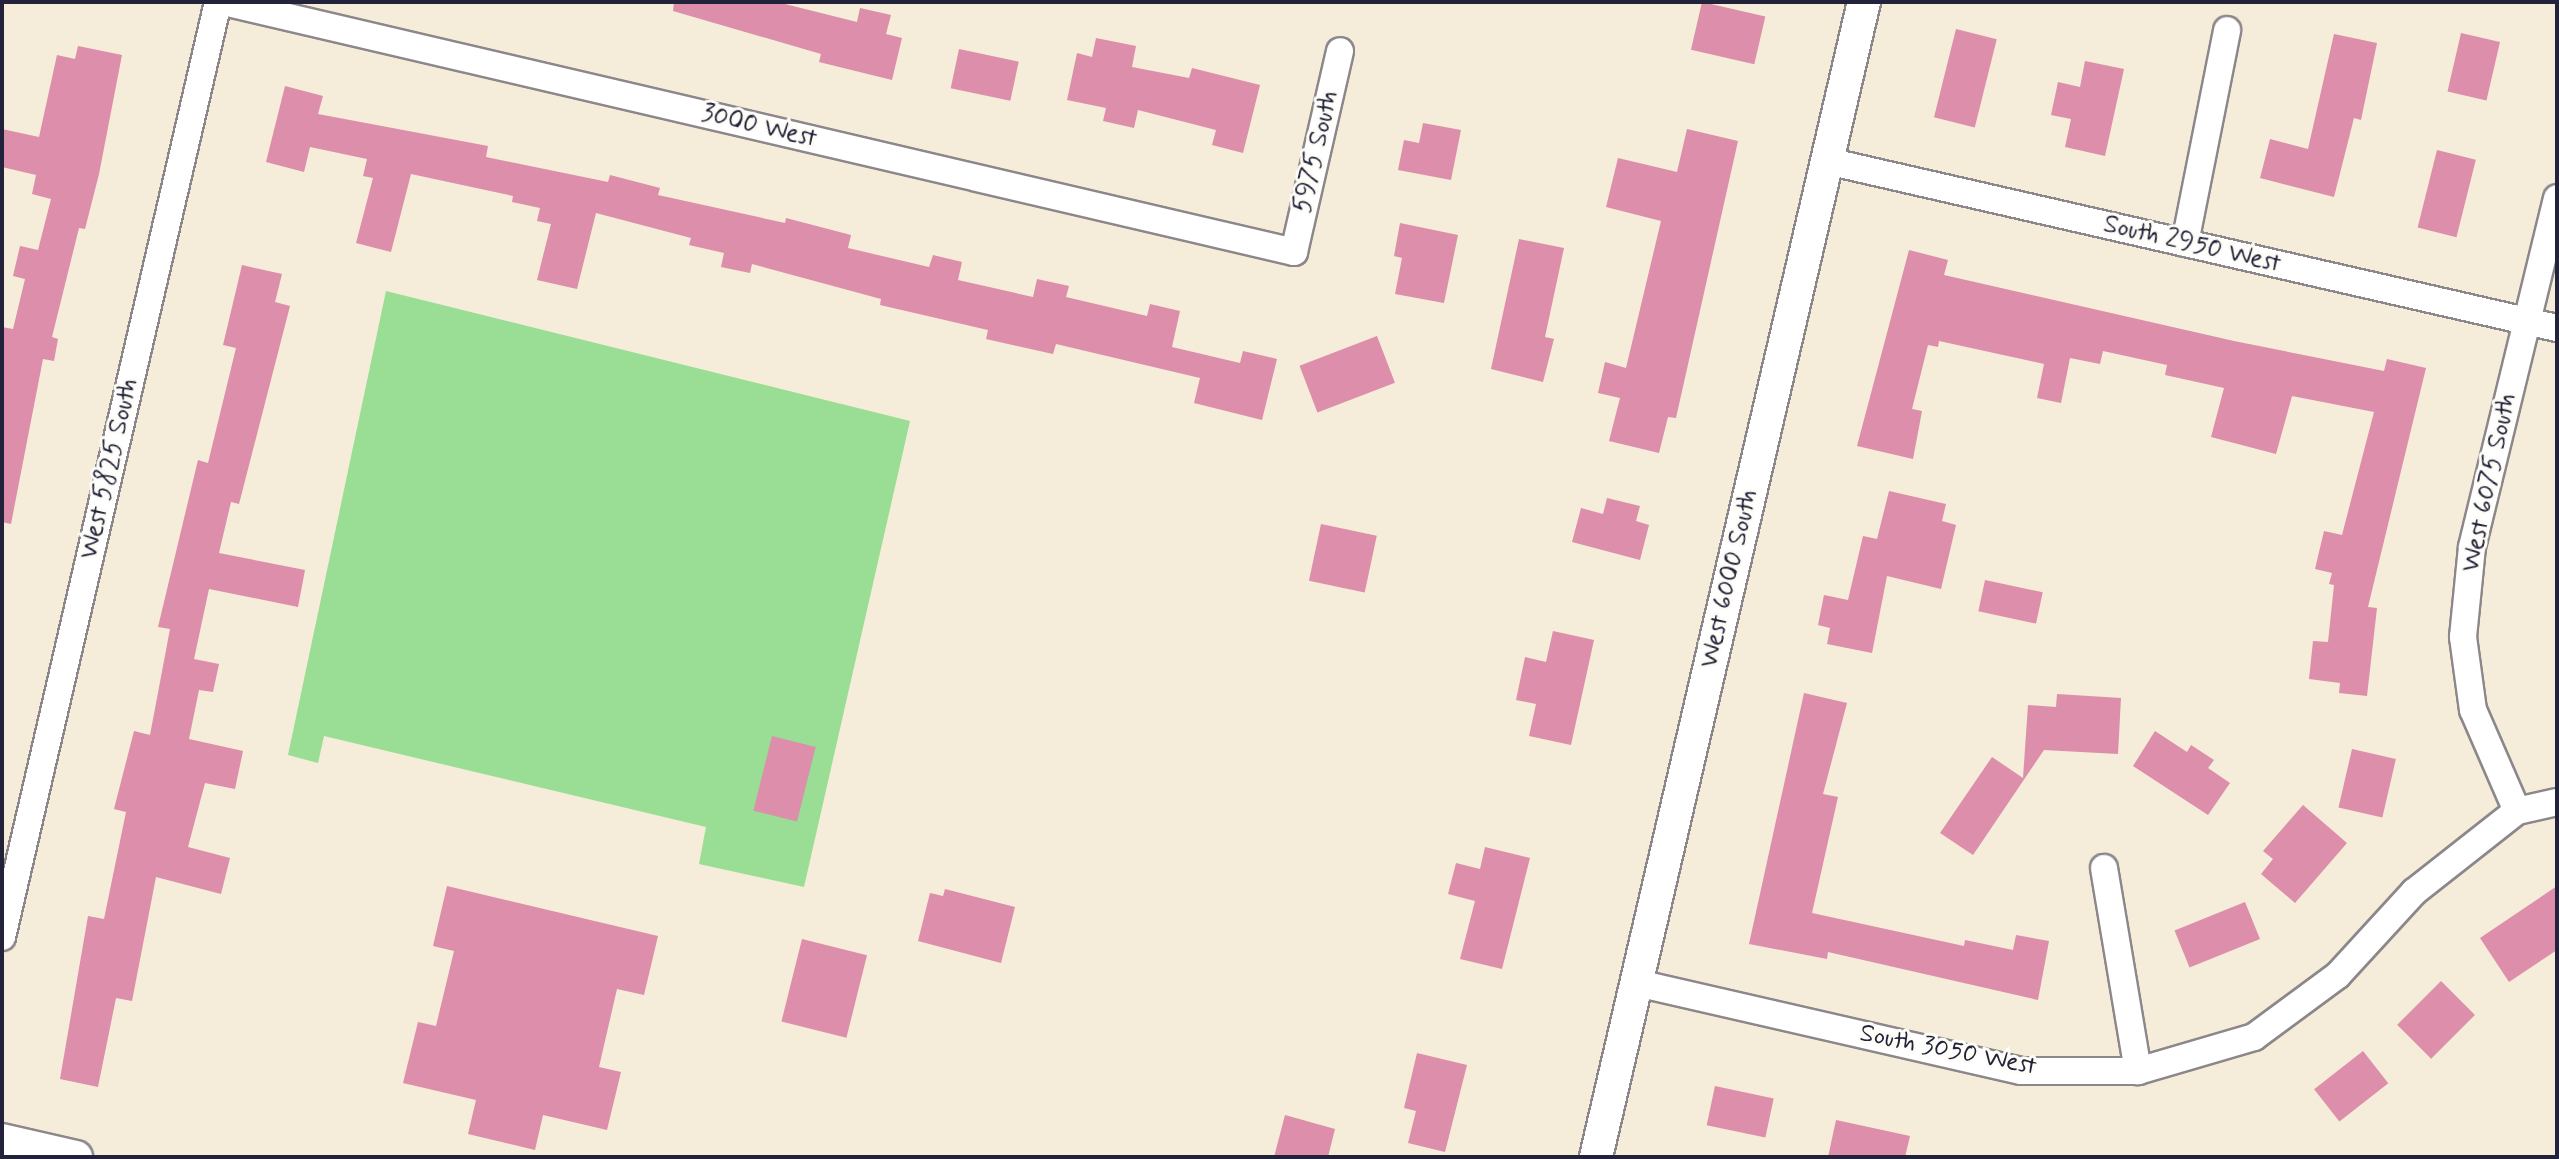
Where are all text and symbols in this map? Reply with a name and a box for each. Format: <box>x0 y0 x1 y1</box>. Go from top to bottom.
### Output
street label: 5975 South <box>1288 88 1346 216</box>
street label: 3000 West <box>698 99 820 155</box>
street label: South 2950 West <box>2100 209 2284 281</box>
street label: West 5825 South <box>74 375 146 563</box>
street label: West 6075 South <box>2456 391 2524 575</box>
street label: West 6000 South <box>1694 487 1766 671</box>
street label: South 3050 West <box>1857 1019 2039 1083</box>

